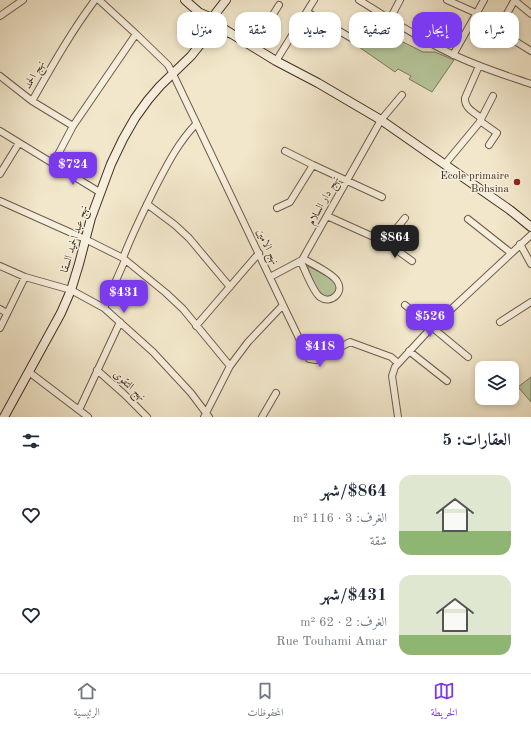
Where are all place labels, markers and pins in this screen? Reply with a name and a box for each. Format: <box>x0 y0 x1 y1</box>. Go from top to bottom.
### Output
pin: $724 <box>49 152 97 186</box>
place label: Ecole primaire Bohsina <box>440 171 510 195</box>
marker: Ecole primaire Bohsina <box>512 177 522 187</box>
pin: $864 <box>371 225 419 259</box>
pin: $431 <box>100 280 148 314</box>
pin: $526 <box>406 304 454 338</box>
pin: $418 <box>296 334 344 368</box>

